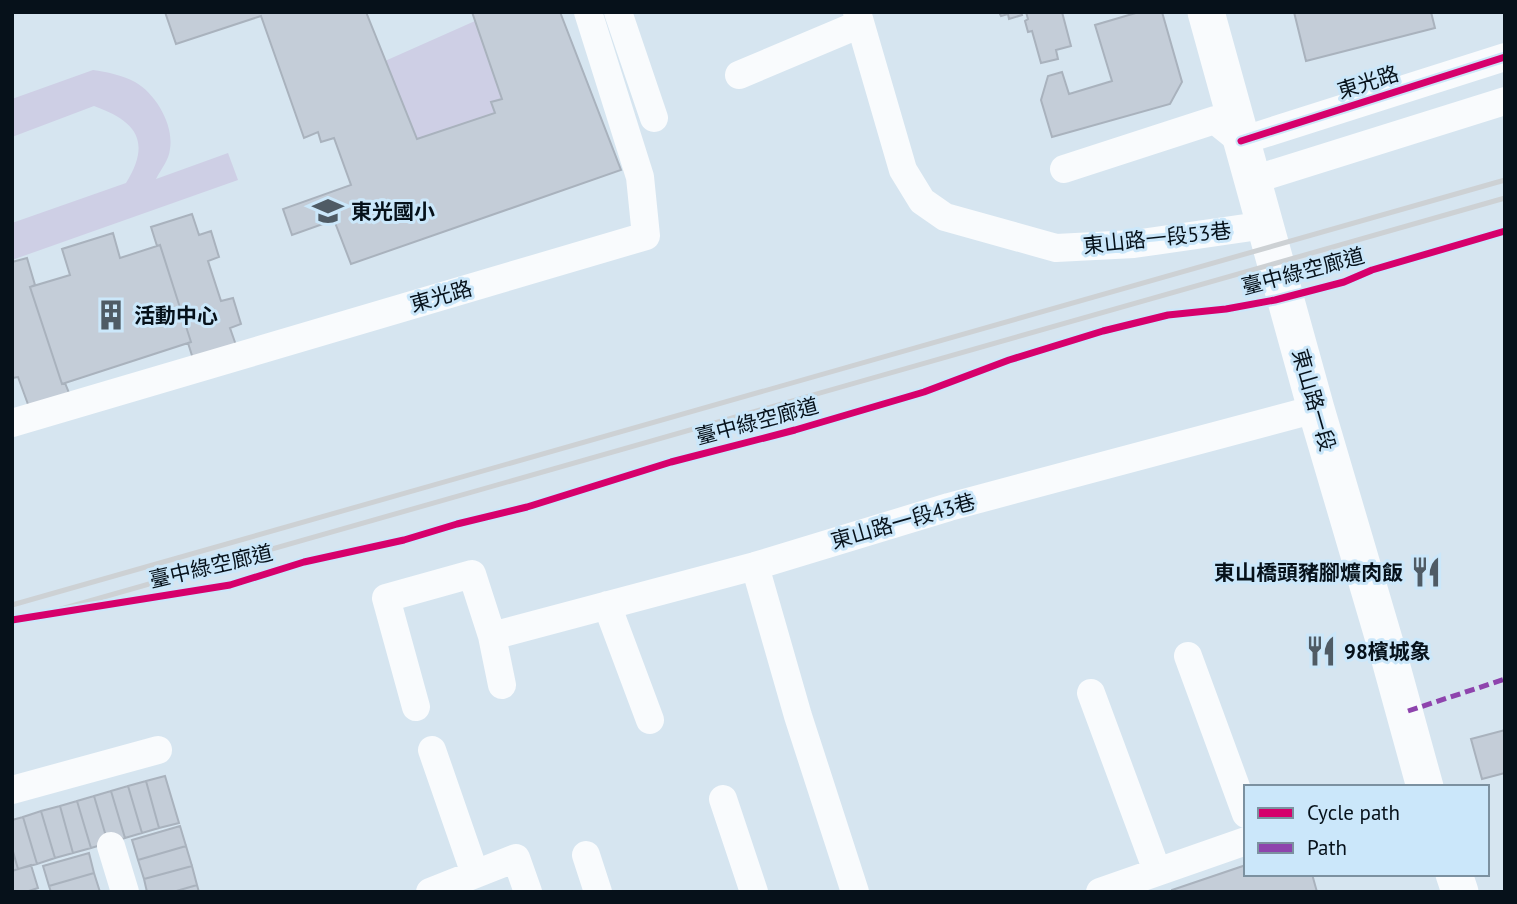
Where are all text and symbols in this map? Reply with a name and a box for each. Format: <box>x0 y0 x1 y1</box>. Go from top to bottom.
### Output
street label: 東光路 <box>1334 59 1402 105</box>
school or university icon: 東光國小 <box>311 194 345 228</box>
place label: 東光國小 <box>351 198 435 225</box>
street label: 東山路一段53巷 <box>1082 217 1232 259</box>
street label: 臺中綠空廊道 <box>1239 242 1367 300</box>
street label: 東光路 <box>407 274 475 318</box>
building icon: 活動中心 <box>94 298 128 332</box>
place label: 活動中心 <box>134 302 218 329</box>
street label: 東山路一段 <box>1287 346 1341 454</box>
street label: 臺中綠空廊道 <box>693 392 821 450</box>
street label: 東山路一段43巷 <box>828 488 978 554</box>
street label: 臺中綠空廊道 <box>147 539 275 593</box>
restaurant icon: 東山橋頭豬腳爌肉飯 <box>1409 555 1443 589</box>
place label: 東山橋頭豬腳爌肉飯 <box>1214 559 1403 586</box>
restaurant icon: 98檳城象 <box>1304 634 1338 668</box>
place label: 98檳城象 <box>1344 638 1431 665</box>
legend <box>1244 785 1489 876</box>
text: Cycle path <box>1307 799 1400 826</box>
text: Path <box>1307 834 1347 861</box>

